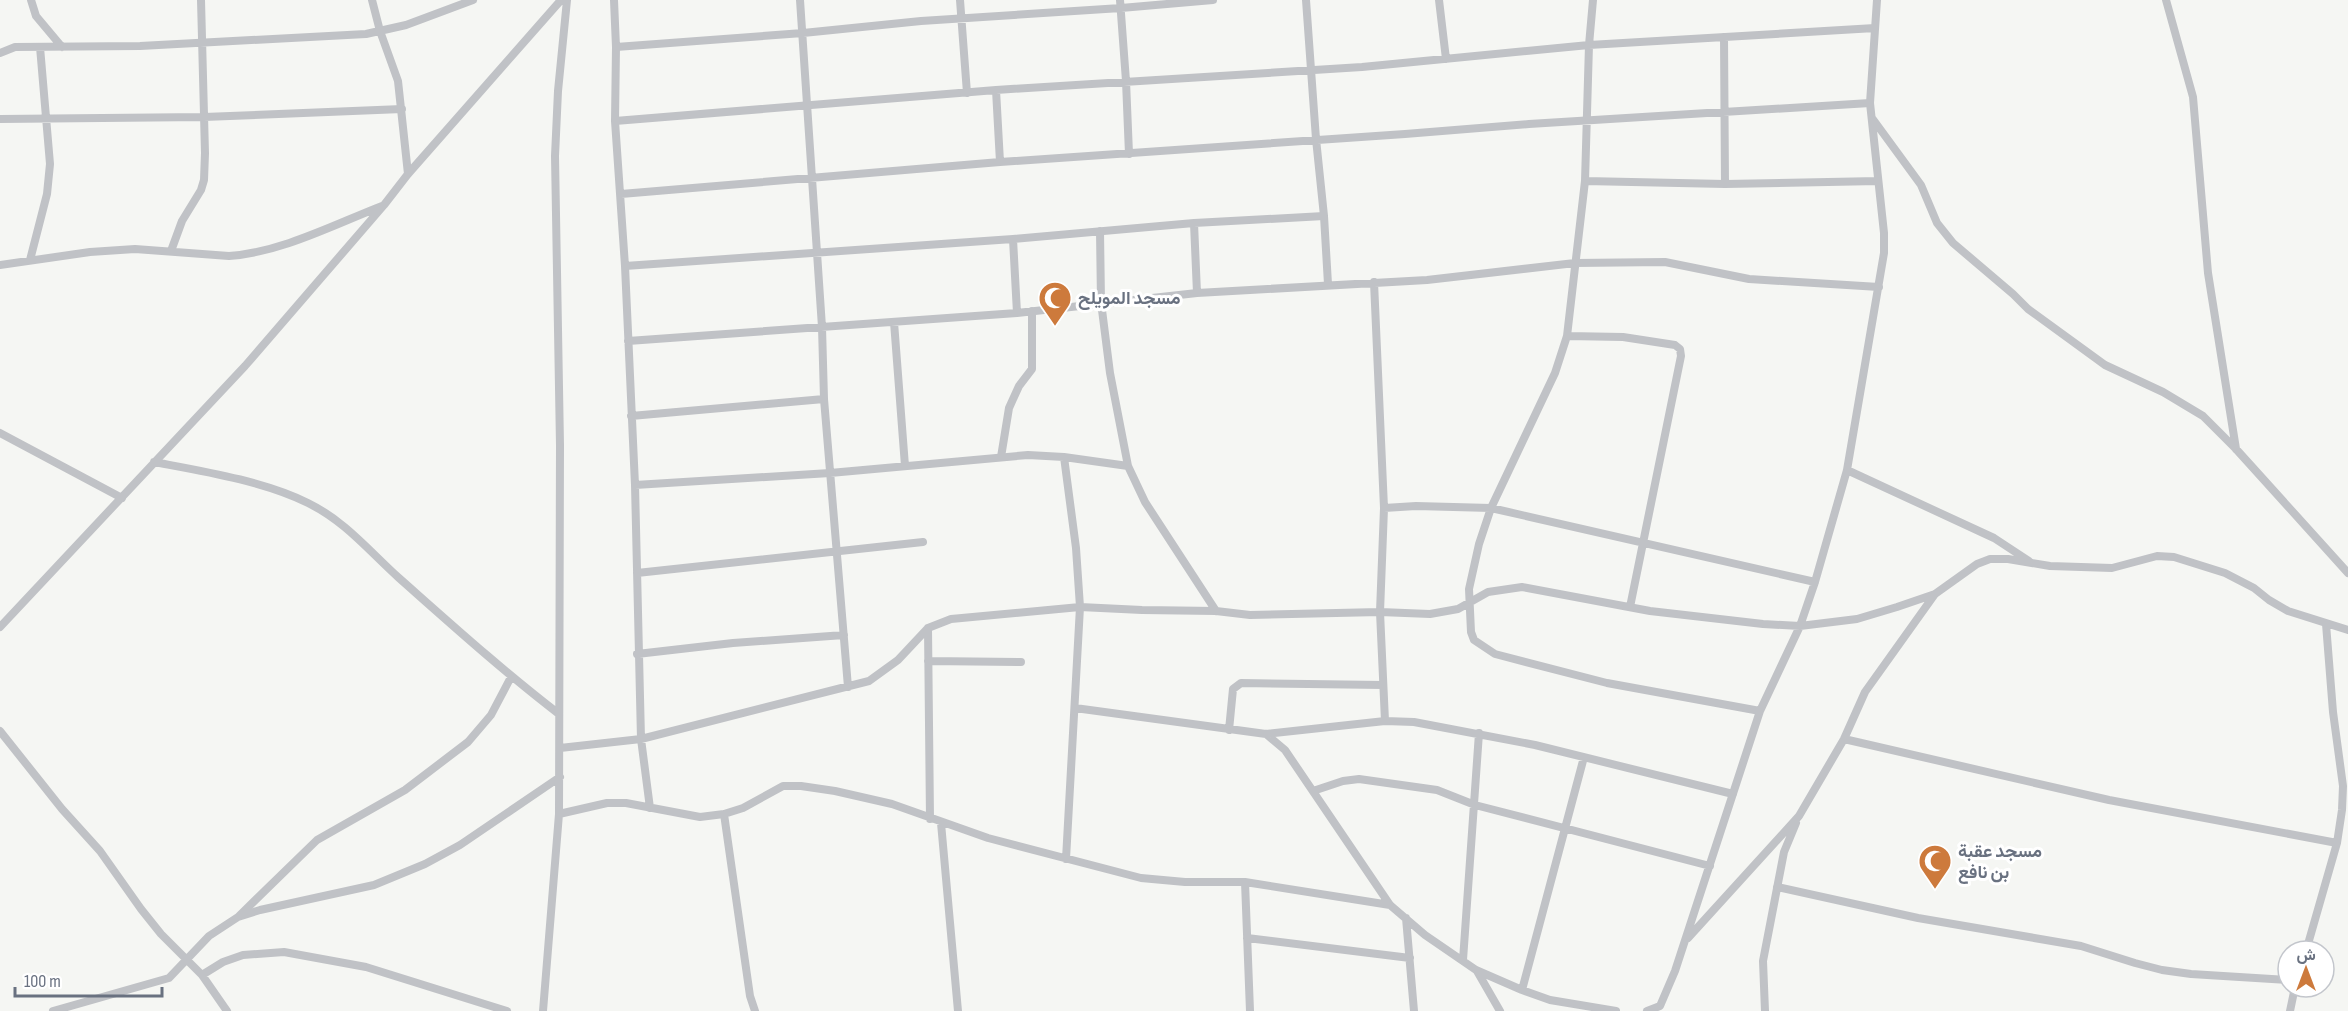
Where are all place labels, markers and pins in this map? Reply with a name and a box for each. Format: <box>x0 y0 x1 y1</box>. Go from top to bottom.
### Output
mosque icon: مسجد المويلح <box>1037 280 1073 327</box>
place label: مسجد المويلح <box>1078 288 1181 310</box>
place label: مسجد عقبة بن نافع <box>1958 841 2042 884</box>
mosque icon: مسجد عقبة بن نافع <box>1917 843 1953 890</box>

